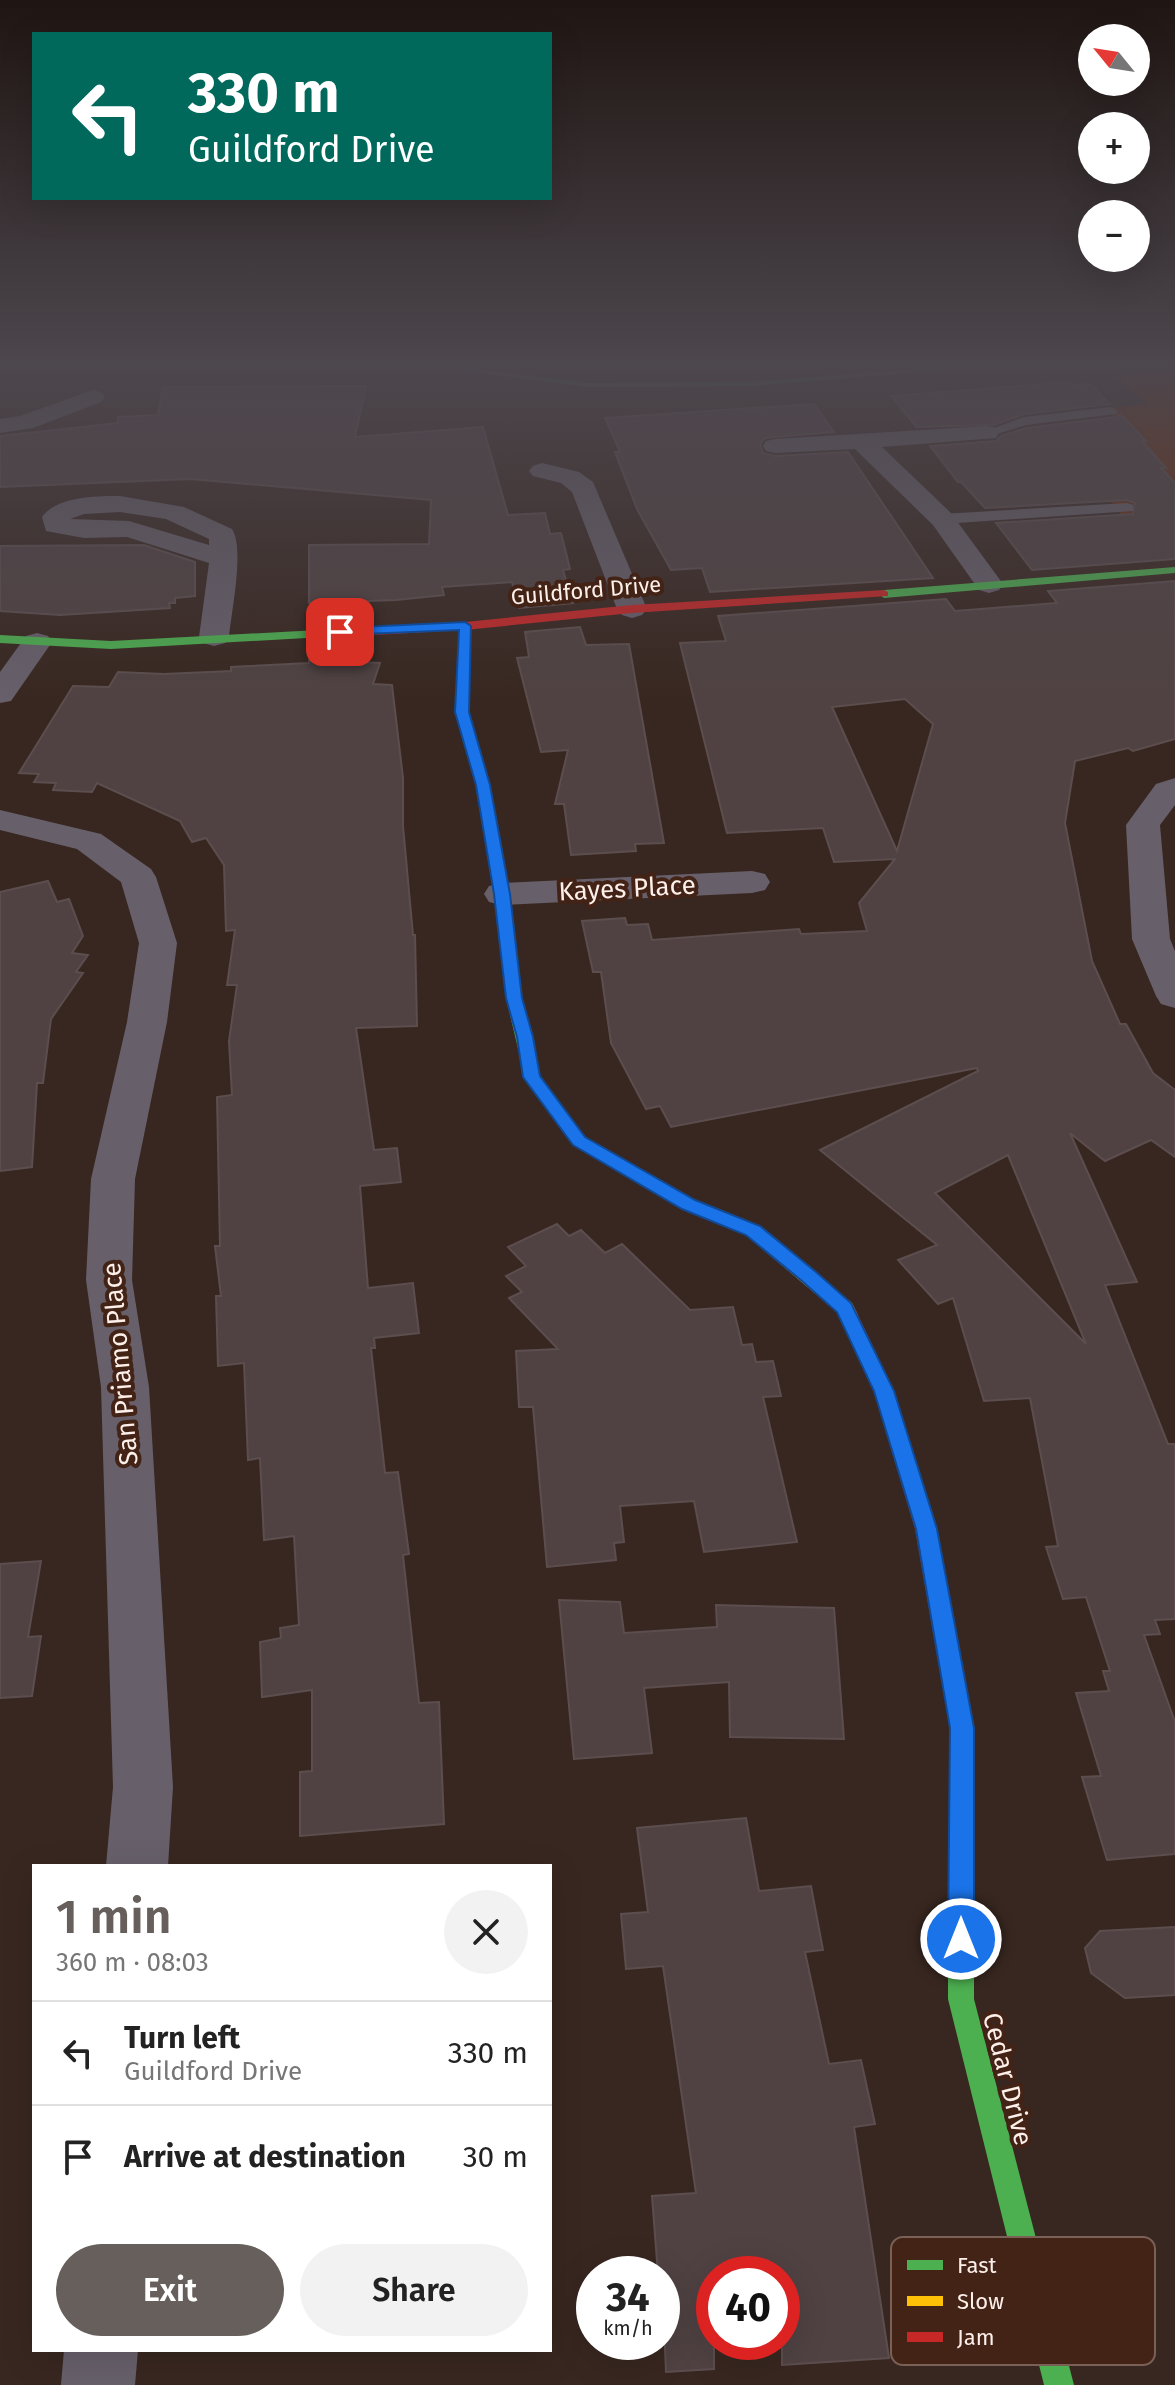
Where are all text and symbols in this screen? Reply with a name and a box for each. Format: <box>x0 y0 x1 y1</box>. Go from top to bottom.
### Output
north arrow <box>1078 24 1150 96</box>
map controls <box>1078 24 1150 272</box>
text: 330 m <box>188 60 340 127</box>
icon: left <box>56 64 160 168</box>
button: + <box>1078 112 1150 184</box>
text: Guildford Drive <box>188 128 435 172</box>
button: − <box>1078 200 1150 272</box>
street label: Guildford Drive <box>510 570 662 611</box>
pin <box>306 598 374 666</box>
icon: arrive <box>318 610 362 654</box>
street label: Kayes Place <box>558 869 696 908</box>
street label: San Priamo Place <box>96 1261 145 1467</box>
text: 1 min <box>56 1888 172 1946</box>
button: close <box>444 1890 528 1974</box>
position arrow <box>919 1897 1003 1981</box>
text: 360 m · 08:03 <box>56 1947 209 1978</box>
street label: Cedar Drive <box>976 2009 1039 2149</box>
text: Turn left <box>124 2020 240 2056</box>
icon: left <box>56 2031 100 2075</box>
text: 330 m <box>448 2035 528 2071</box>
text: Guildford Drive <box>124 2056 302 2087</box>
icon: arrive <box>56 2135 100 2179</box>
text: Arrive at destination <box>124 2139 406 2175</box>
text: 30 m <box>463 2139 528 2175</box>
legend <box>891 2237 1155 2365</box>
button: Exit <box>56 2244 284 2336</box>
button: Share <box>300 2244 528 2336</box>
text: Fast <box>957 2252 997 2279</box>
speed limit sign: 40 <box>696 2256 800 2360</box>
text: 34 <box>606 2274 650 2322</box>
text: Slow <box>957 2288 1004 2315</box>
text: km/h <box>603 2316 653 2340</box>
text: Jam <box>957 2324 995 2351</box>

